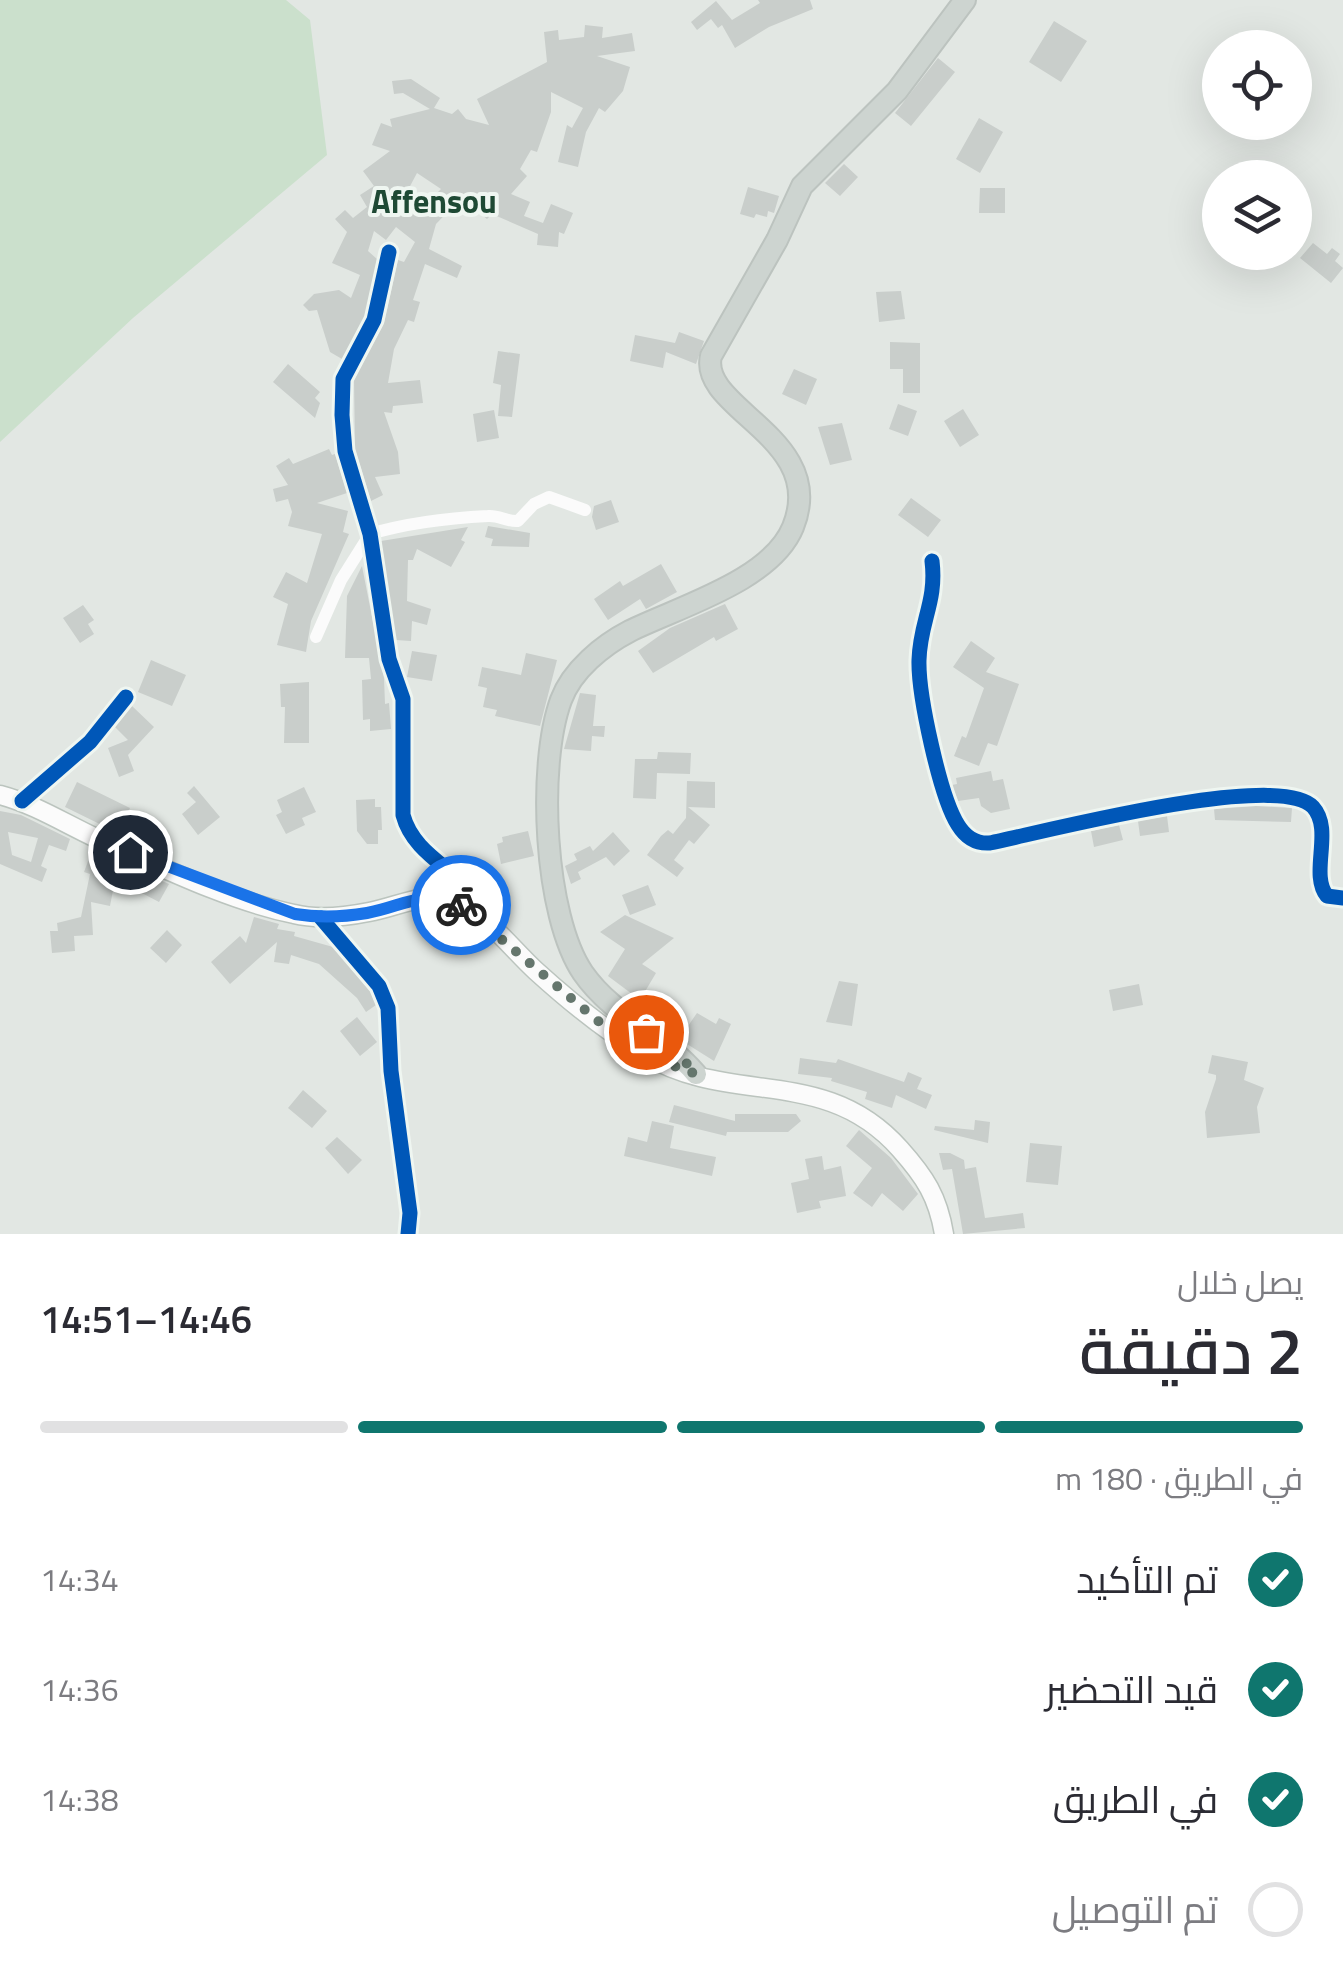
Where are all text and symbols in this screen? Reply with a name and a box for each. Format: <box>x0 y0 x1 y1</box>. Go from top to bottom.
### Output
map controls <box>1202 30 1312 270</box>
button: locate <box>1202 30 1312 140</box>
button: layers <box>1202 160 1312 270</box>
district label: Affensou <box>371 177 497 225</box>
pin <box>88 810 173 895</box>
icon: home <box>103 825 158 880</box>
courier <box>411 855 511 955</box>
icon: bike <box>434 878 489 933</box>
pin <box>604 990 689 1075</box>
icon: bag <box>619 1005 674 1060</box>
text: يصل خلال <box>1177 1258 1303 1306</box>
text: 14:46–14:51 <box>40 1290 252 1348</box>
text: 2 دقيقة <box>1079 1300 1303 1399</box>
text: في الطريق · 180 m <box>1055 1454 1303 1502</box>
text: تم التأكيد <box>1076 1550 1218 1608</box>
icon: check <box>1248 1552 1303 1607</box>
text: 14:34 <box>40 1555 119 1603</box>
text: قيد التحضير <box>1045 1660 1218 1718</box>
icon: check <box>1248 1662 1303 1717</box>
text: 14:36 <box>40 1665 119 1713</box>
text: في الطريق <box>1053 1770 1218 1828</box>
icon: check <box>1248 1772 1303 1827</box>
text: 14:38 <box>40 1775 119 1823</box>
text: تم التوصيل <box>1052 1880 1218 1938</box>

